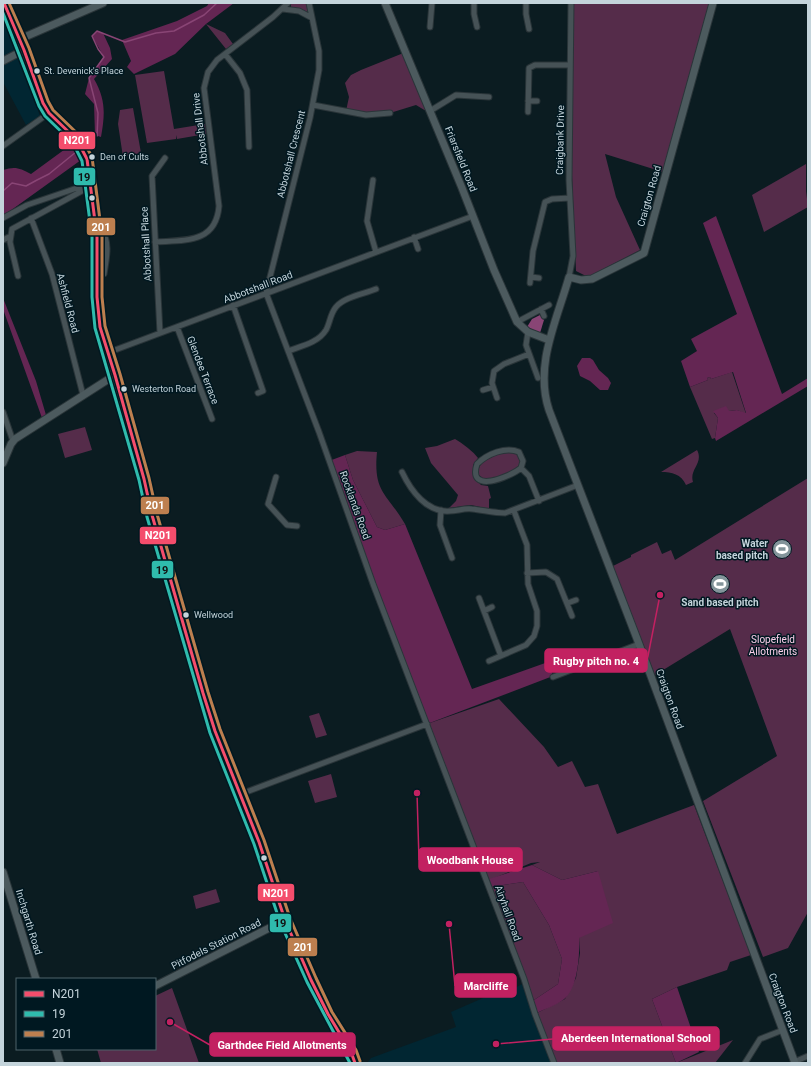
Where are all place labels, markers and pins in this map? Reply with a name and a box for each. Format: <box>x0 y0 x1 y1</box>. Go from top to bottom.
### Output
marker: St. Devenick's Place <box>32 66 42 76</box>
place label: St. Devenick's Place <box>44 66 124 76</box>
marker: Den of Cults <box>87 152 97 162</box>
place label: Den of Cults <box>100 152 149 162</box>
unlabelled marker <box>87 193 97 203</box>
marker: Westerton Road <box>119 384 129 394</box>
place label: Westerton Road <box>132 384 196 394</box>
place label: Water based pitch <box>716 538 768 561</box>
sports icon: Water based pitch <box>771 538 793 560</box>
sports icon: Sand based pitch <box>709 573 731 595</box>
place label: Sand based pitch <box>681 597 759 608</box>
marker: Wellwood <box>181 610 191 620</box>
place label: Wellwood <box>194 610 233 620</box>
callout: Rugby pitch no. 4 <box>545 649 647 672</box>
callout: Woodbank House <box>419 848 522 871</box>
unlabelled marker <box>259 853 269 863</box>
callout: Marcliffe <box>455 974 516 997</box>
callout: Aberdeen International School <box>553 1027 719 1050</box>
callout: Garthdee Field Allotments <box>210 1033 355 1056</box>

